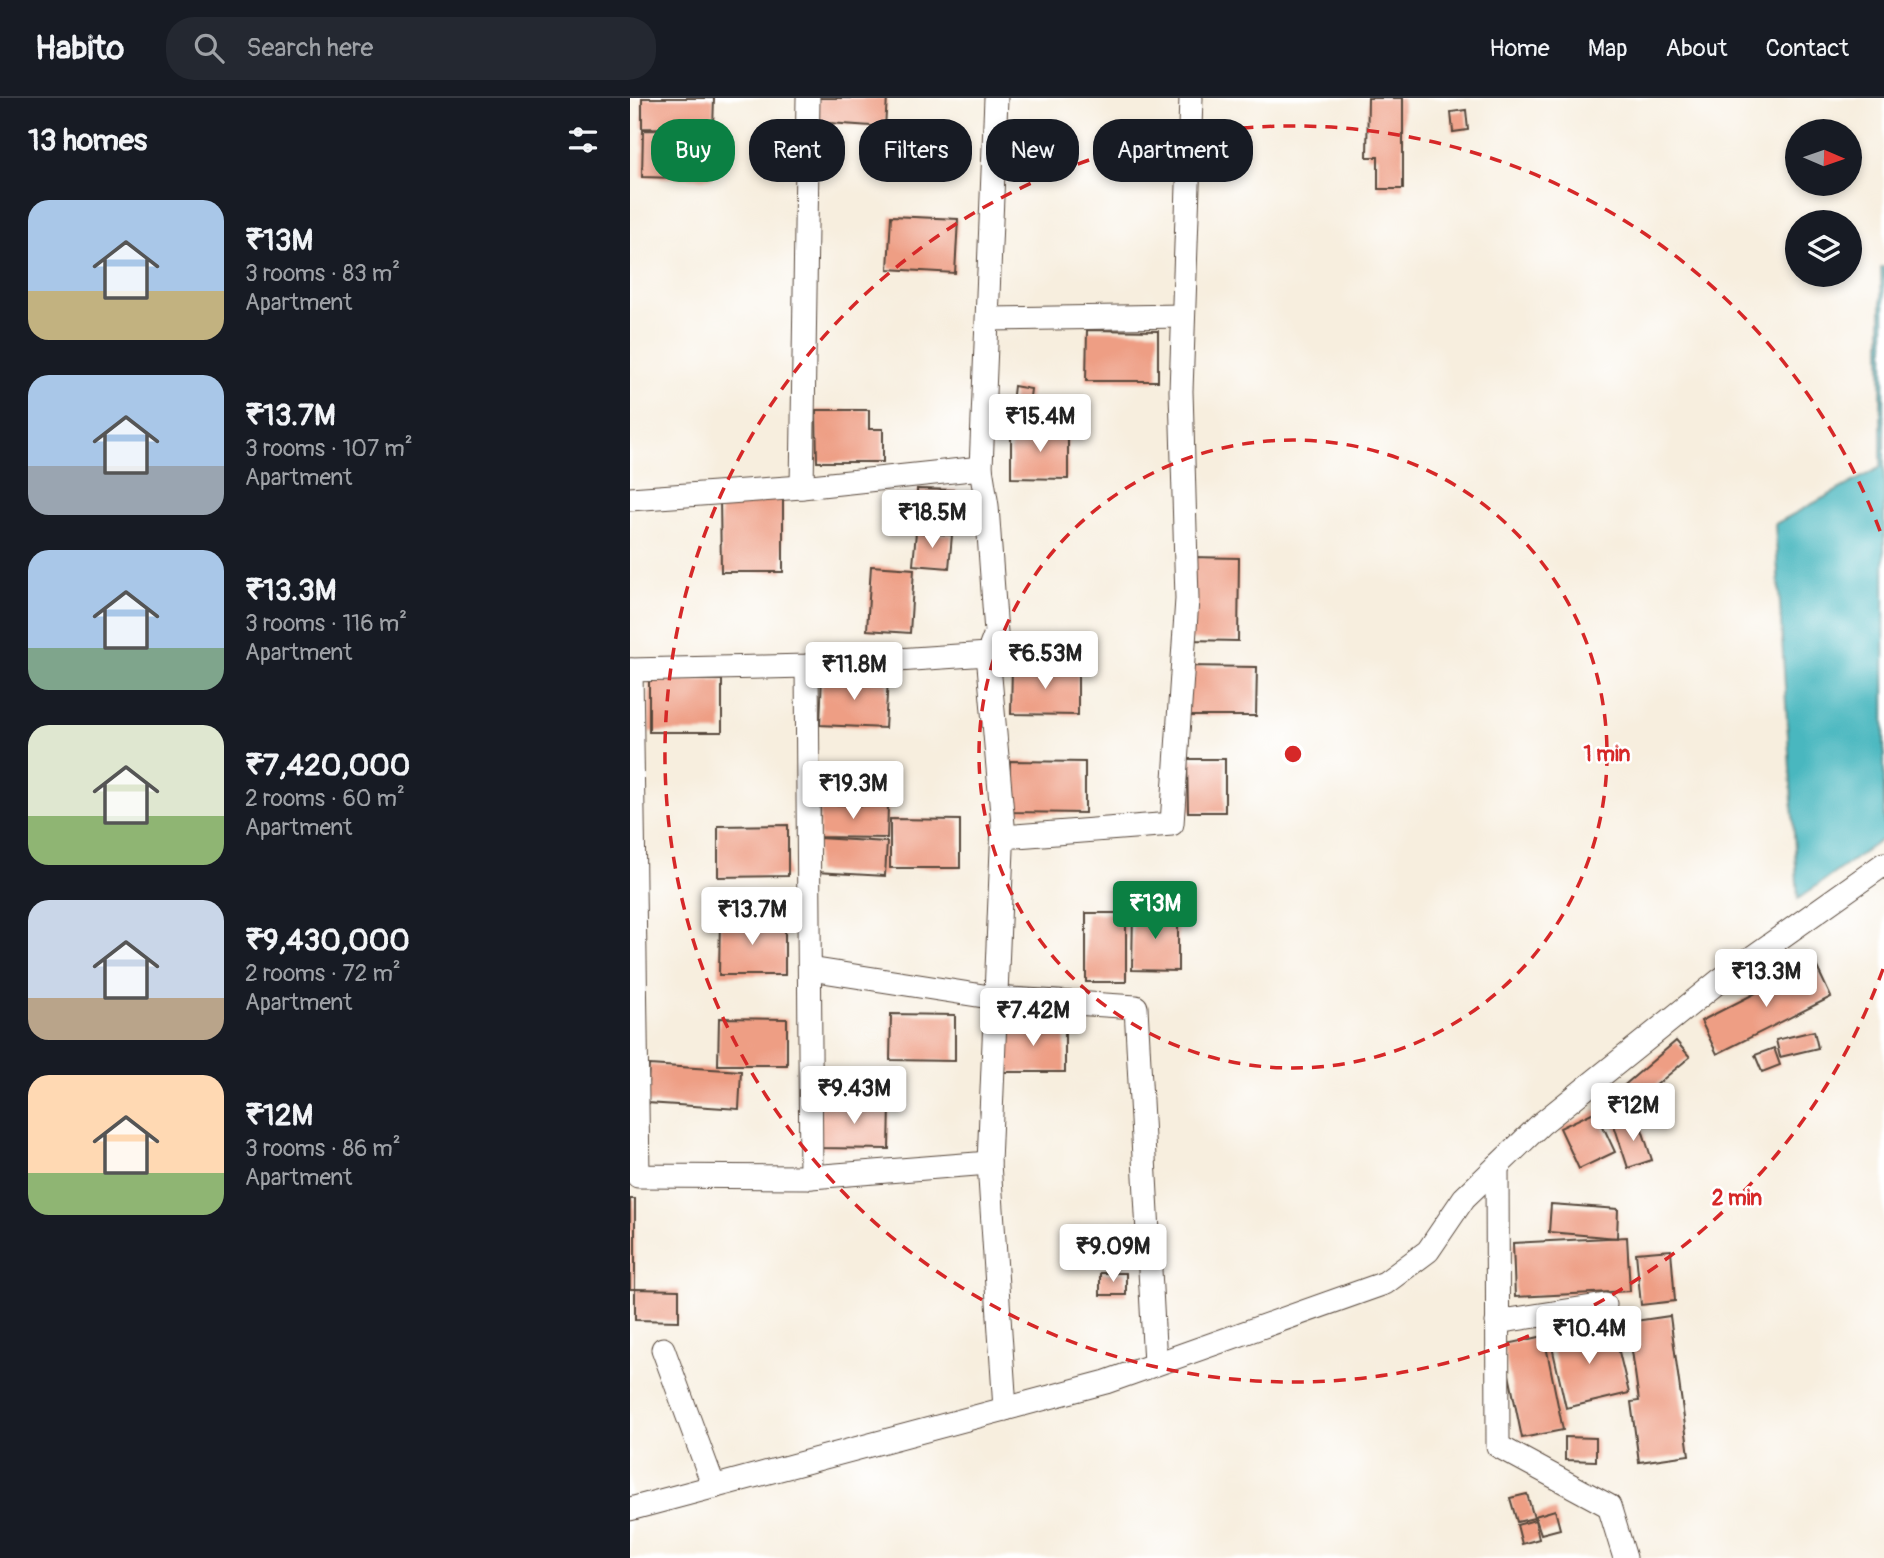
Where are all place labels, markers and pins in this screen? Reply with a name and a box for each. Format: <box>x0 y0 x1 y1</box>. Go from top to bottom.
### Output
pin: ₹15.4M <box>983 394 1097 454</box>
pin: ₹18.5M <box>875 490 989 550</box>
pin: ₹6.53M <box>988 632 1102 691</box>
pin: ₹11.8M <box>797 642 911 702</box>
centre of rings <box>1281 742 1305 766</box>
pin: ₹19.3M <box>796 762 910 821</box>
pin: ₹13M <box>1114 882 1196 941</box>
pin: ₹13.7M <box>695 888 809 947</box>
pin: ₹13.3M <box>1709 950 1823 1009</box>
pin: ₹7.42M <box>976 988 1090 1048</box>
pin: ₹9.43M <box>797 1066 911 1126</box>
pin: ₹12M <box>1592 1084 1674 1143</box>
pin: ₹9.09M <box>1056 1224 1170 1284</box>
pin: ₹10.4M <box>1532 1306 1646 1366</box>

